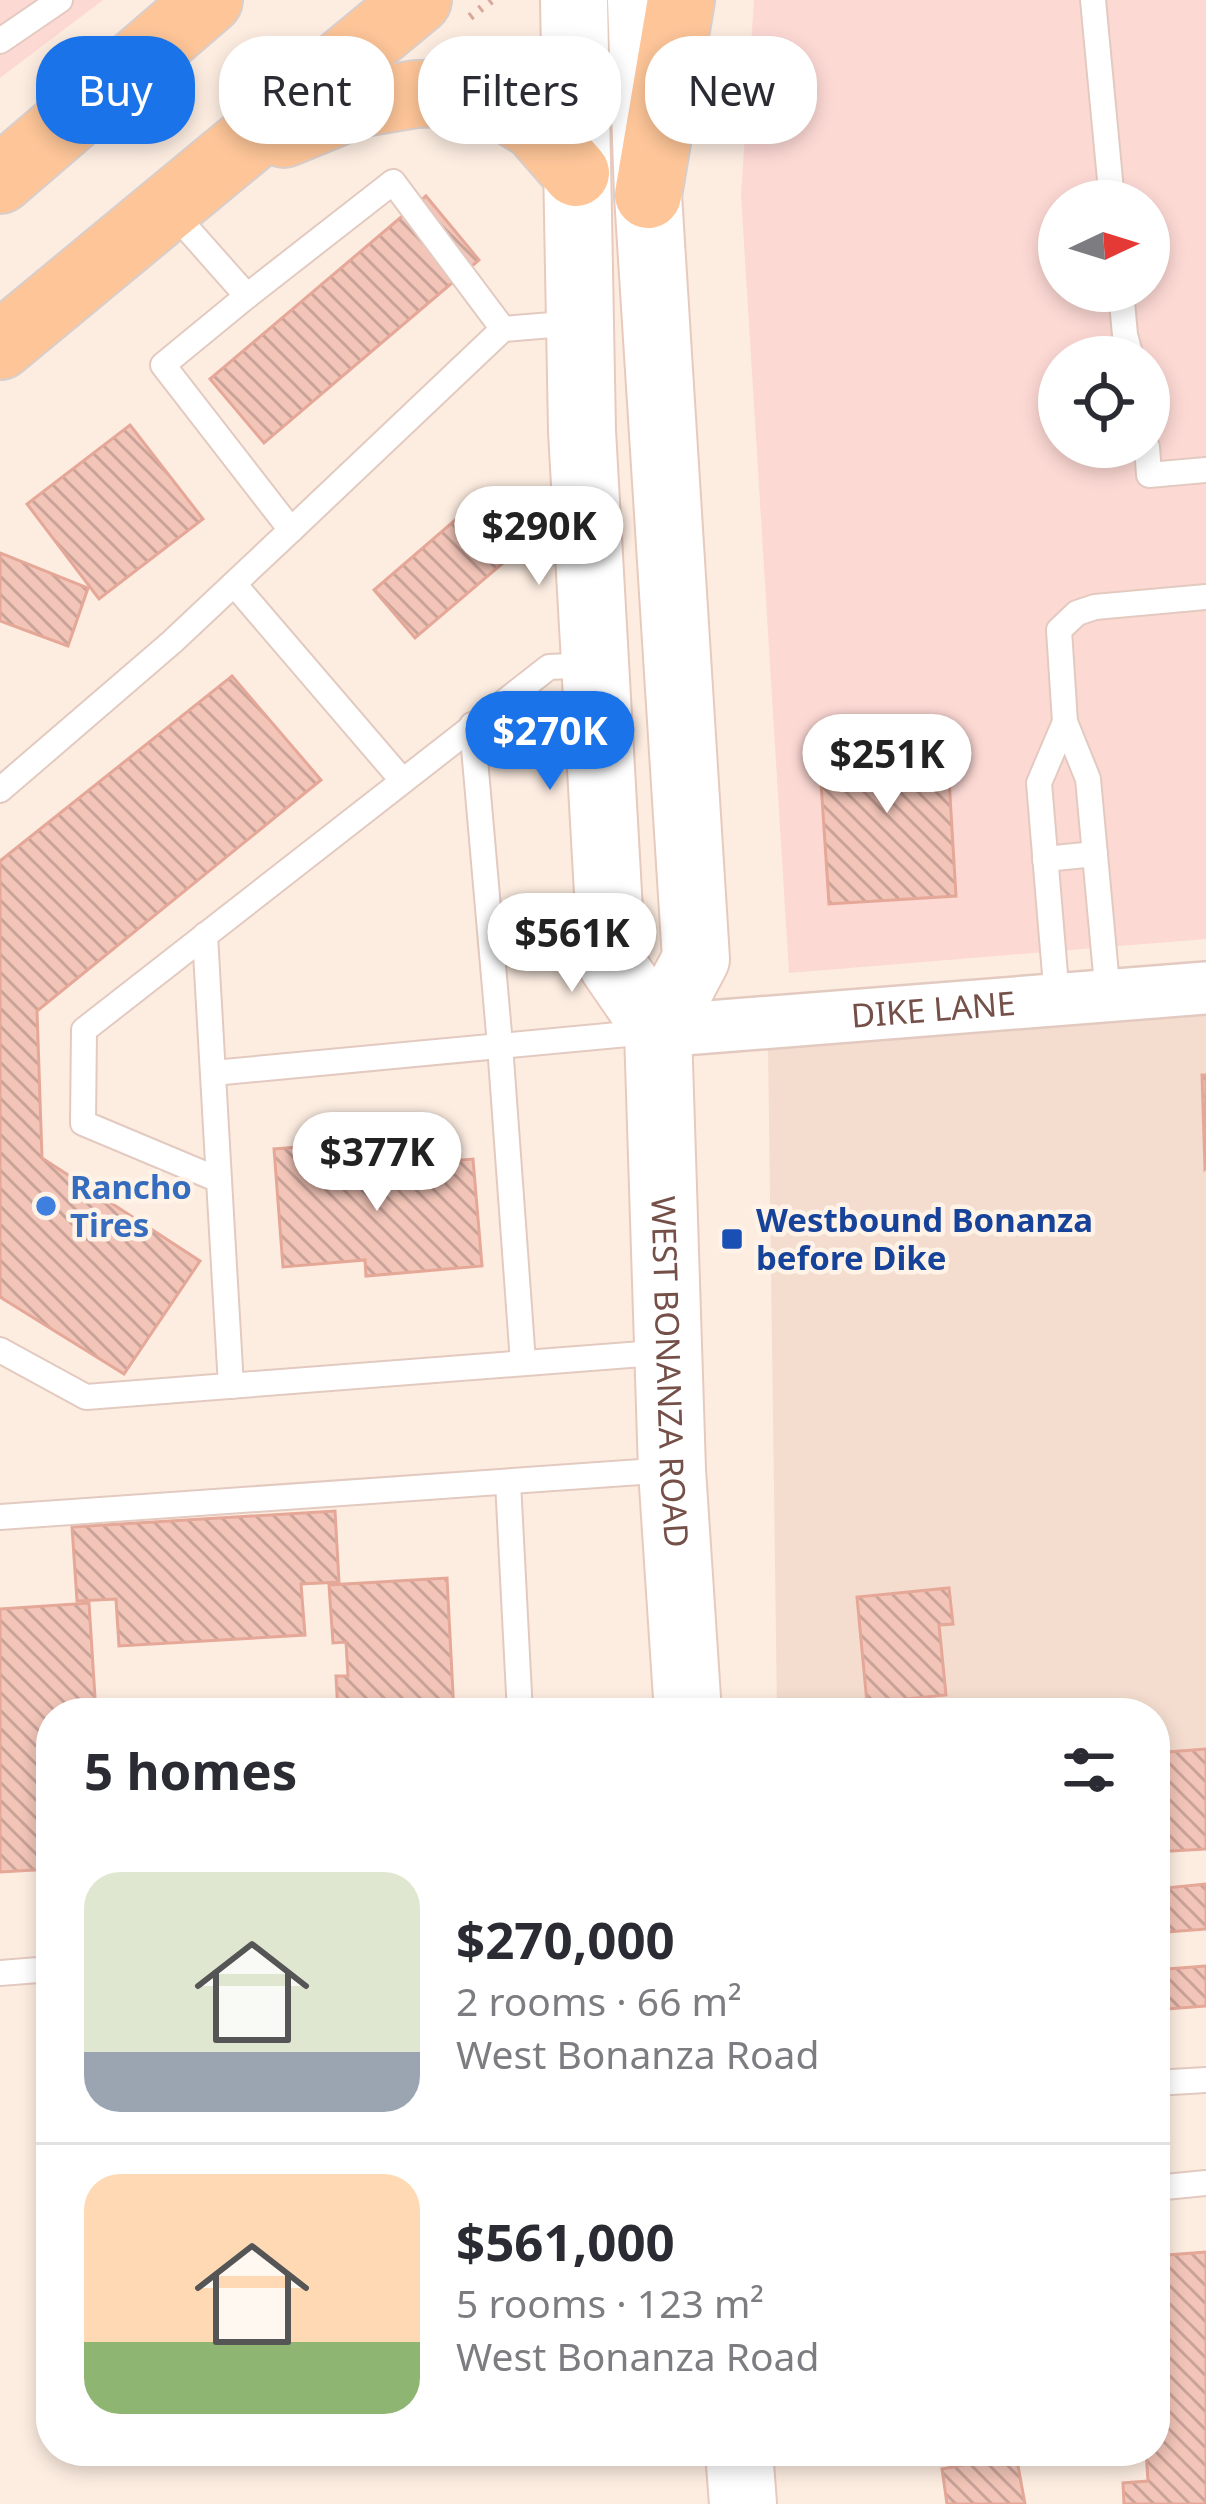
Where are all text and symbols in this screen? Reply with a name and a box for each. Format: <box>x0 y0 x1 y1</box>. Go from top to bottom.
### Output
chip: Buy <box>36 36 195 144</box>
chip: Rent <box>219 36 394 144</box>
chip: Filters <box>418 36 621 144</box>
chip: New <box>645 36 817 144</box>
north arrow <box>1038 180 1170 312</box>
map controls <box>1038 180 1170 468</box>
button: locate <box>1038 336 1170 468</box>
pin: $290K <box>455 486 623 588</box>
text: $290K <box>481 498 597 551</box>
pin: $270K <box>466 691 634 793</box>
text: $270K <box>492 703 608 756</box>
pin: $251K <box>803 714 971 816</box>
text: $251K <box>829 726 945 779</box>
pin: $561K <box>488 893 656 995</box>
text: $561K <box>514 905 630 958</box>
street label: DIKE LANE <box>849 980 1017 1038</box>
pin: $377K <box>293 1112 461 1214</box>
text: $377K <box>319 1124 435 1177</box>
place label: Rancho Tires <box>70 1164 192 1247</box>
marker: Rancho Tires <box>33 1193 59 1219</box>
street label: WEST BONANZA ROAD <box>641 1195 700 1549</box>
place label: Westbound Bonanza before Dike <box>756 1197 1093 1280</box>
marker: Westbound Bonanza before Dike <box>719 1226 745 1252</box>
text: 5 homes <box>84 1735 297 1805</box>
icon: filters <box>1056 1737 1122 1803</box>
text: $270,000 <box>456 1904 675 1974</box>
icon: home <box>180 1920 324 2064</box>
text: 2 rooms · 66 m² <box>456 1974 742 2027</box>
text: West Bonanza Road <box>456 2027 819 2080</box>
text: $561,000 <box>456 2206 675 2276</box>
icon: home <box>180 2222 324 2366</box>
text: 5 rooms · 123 m² <box>456 2276 764 2329</box>
text: West Bonanza Road <box>456 2329 819 2382</box>

